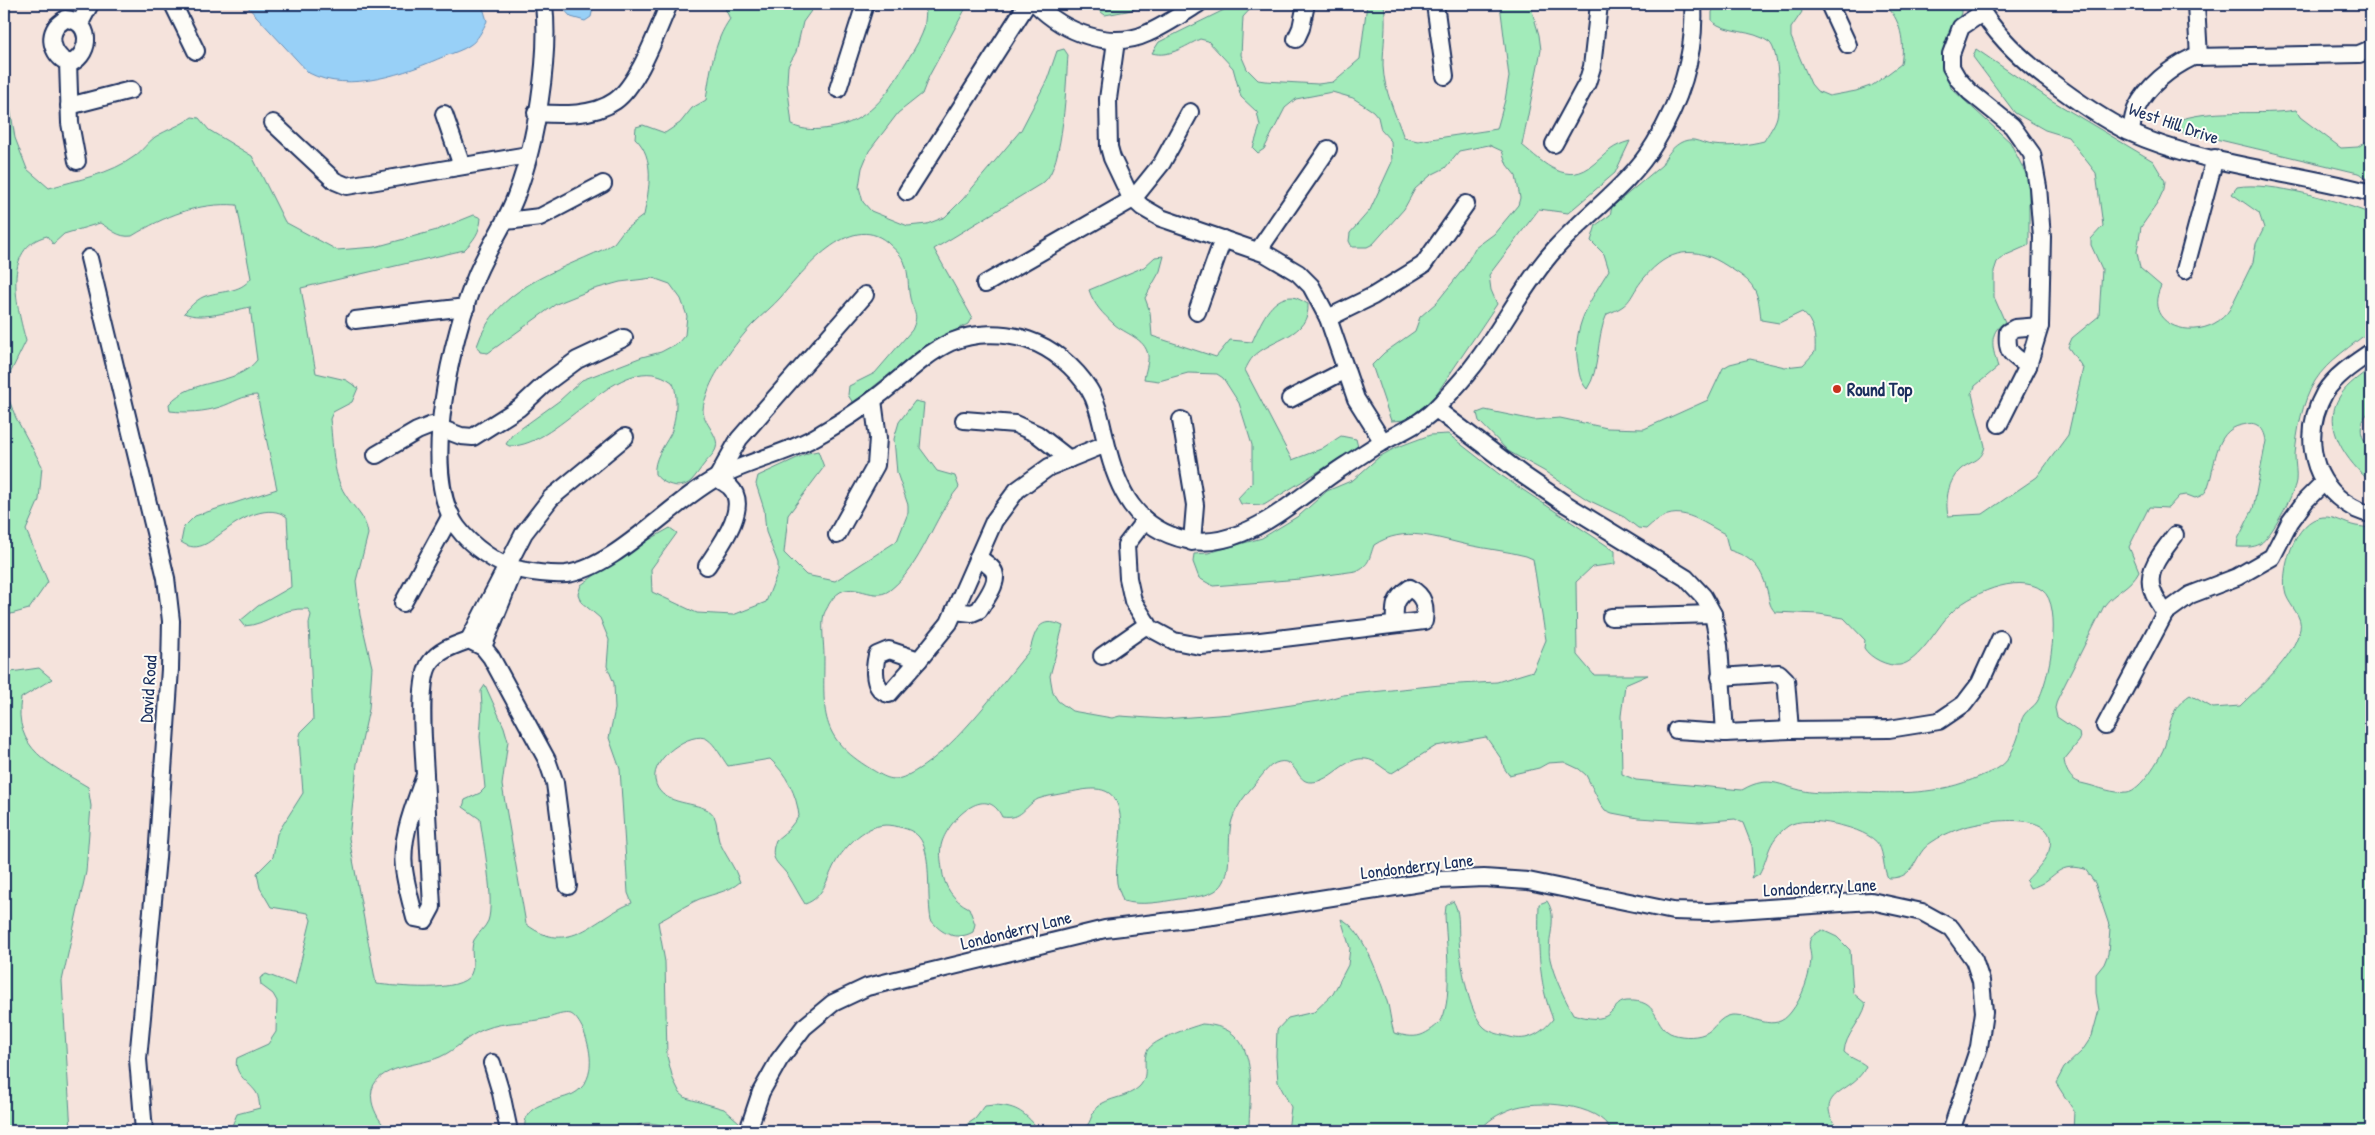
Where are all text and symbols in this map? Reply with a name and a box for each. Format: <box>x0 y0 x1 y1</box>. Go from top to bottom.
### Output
street label: West Hill Drive <box>2126 96 2222 150</box>
place label: Round Top <box>1847 377 1913 403</box>
marker: Round Top <box>1831 383 1843 395</box>
street label: David Road <box>133 654 163 724</box>
street label: Londonderry Lane <box>1359 847 1475 885</box>
street label: Londonderry Lane <box>1763 872 1877 902</box>
street label: Londonderry Lane <box>958 904 1074 956</box>

